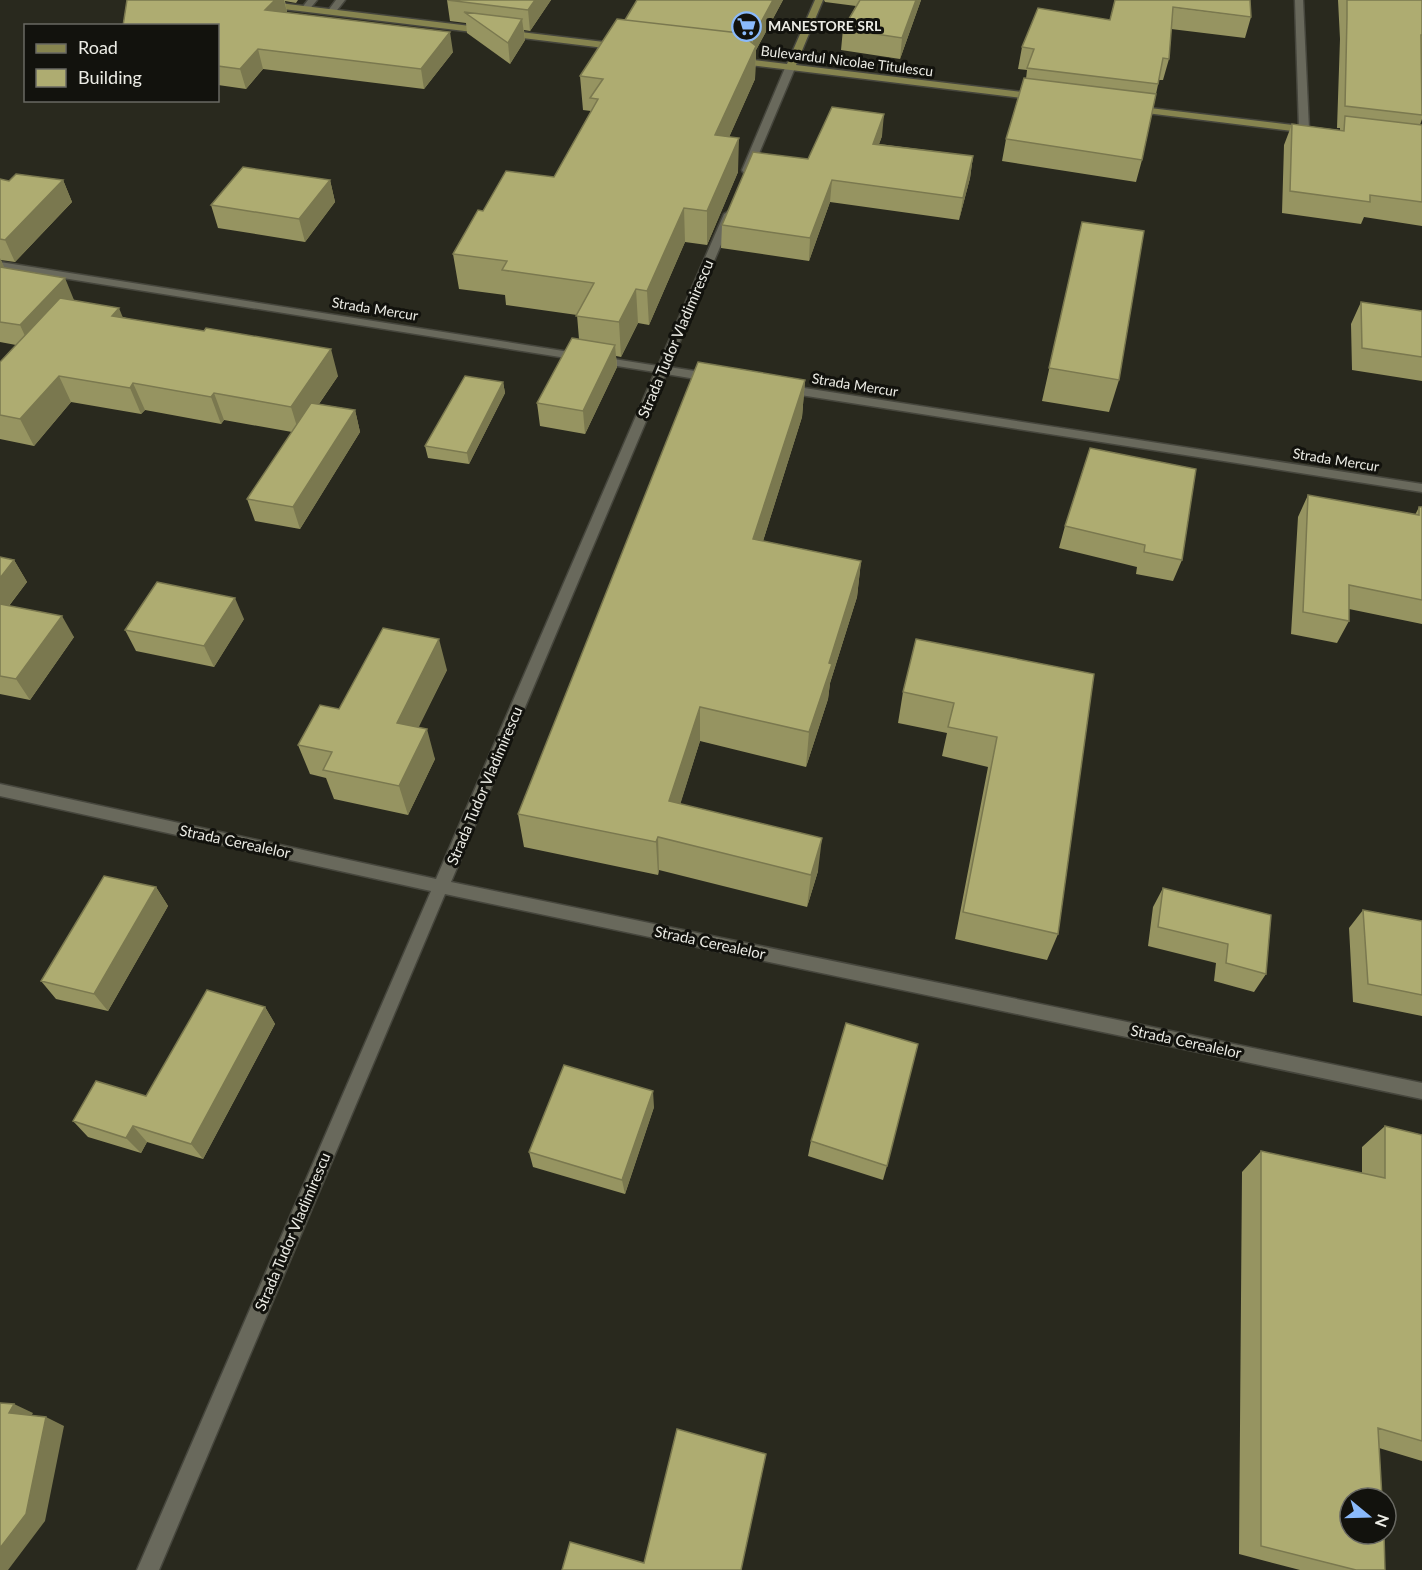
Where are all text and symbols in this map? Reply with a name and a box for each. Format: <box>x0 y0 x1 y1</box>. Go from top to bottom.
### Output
supermarket icon: MANESTORE SRL <box>731 10 763 42</box>
place label: MANESTORE SRL <box>768 17 882 34</box>
legend <box>24 24 219 102</box>
text: Road <box>78 36 118 58</box>
street label: Bulevardul Nicolae Titulescu <box>760 41 934 80</box>
text: Building <box>78 66 142 88</box>
street label: Strada Tudor Vladimirescu <box>634 257 717 421</box>
street label: Strada Mercur <box>331 293 419 324</box>
street label: Strada Mercur <box>811 369 899 400</box>
street label: Strada Mercur <box>1292 444 1380 475</box>
street label: Strada Tudor Vladimirescu <box>443 704 526 868</box>
street label: Strada Cerealelor <box>178 820 293 862</box>
street label: Strada Cerealelor <box>653 921 768 963</box>
street label: Strada Cerealelor <box>1129 1020 1244 1062</box>
street label: Strada Tudor Vladimirescu <box>251 1150 334 1314</box>
north arrow <box>1338 1486 1398 1546</box>
text: N <box>1372 1512 1394 1530</box>

